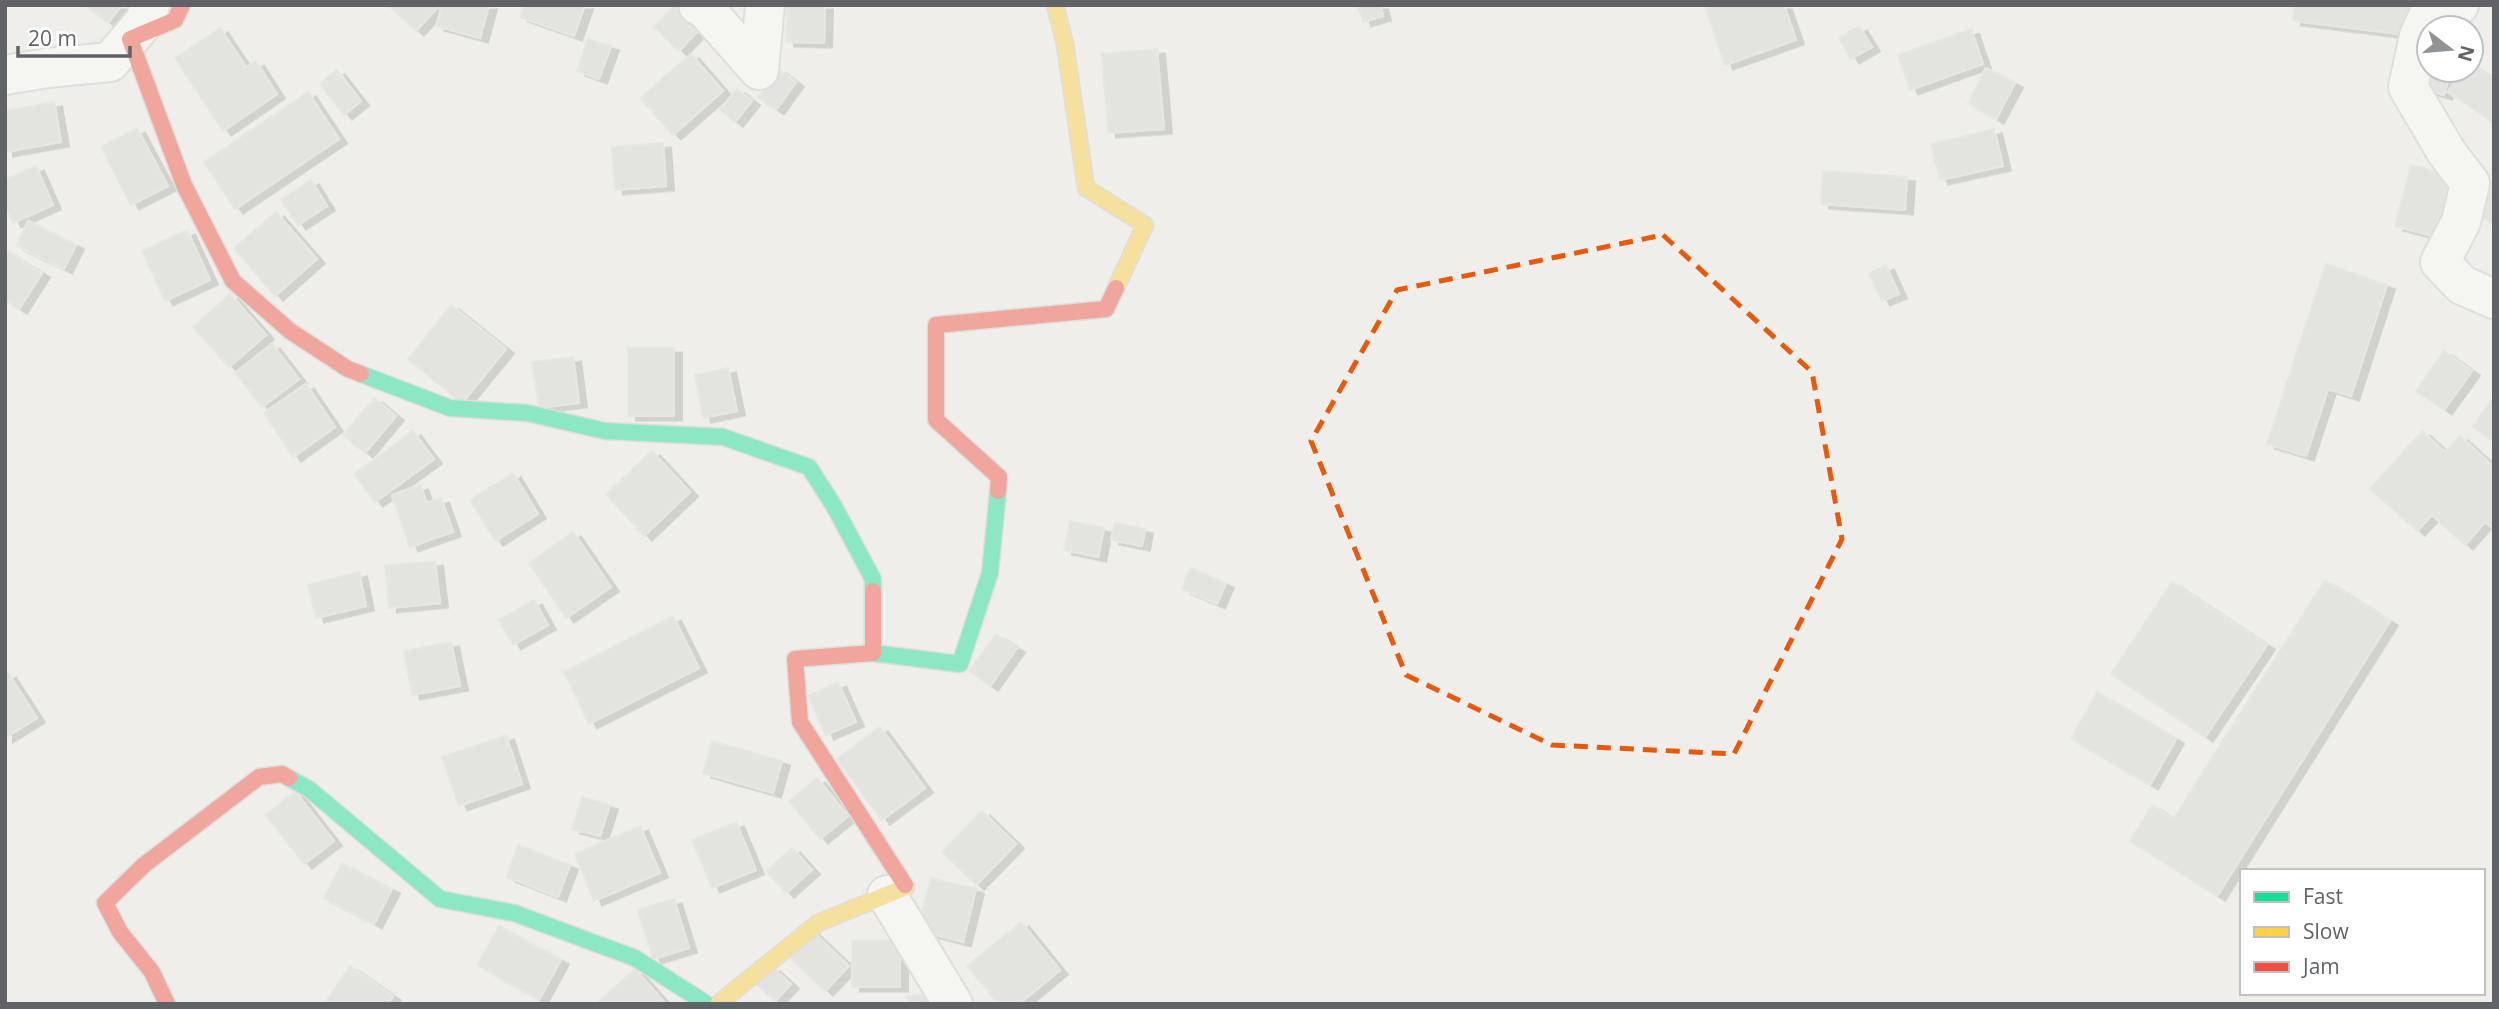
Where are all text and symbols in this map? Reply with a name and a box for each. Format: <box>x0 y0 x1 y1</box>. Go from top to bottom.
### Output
scale bar <box>18 14 130 58</box>
north arrow <box>2415 14 2485 84</box>
text: 20 m <box>28 24 77 52</box>
text: N <box>2452 43 2481 65</box>
legend <box>2240 869 2485 995</box>
text: Fast <box>2303 882 2343 910</box>
text: Slow <box>2303 917 2349 945</box>
text: Jam <box>2301 952 2340 980</box>

